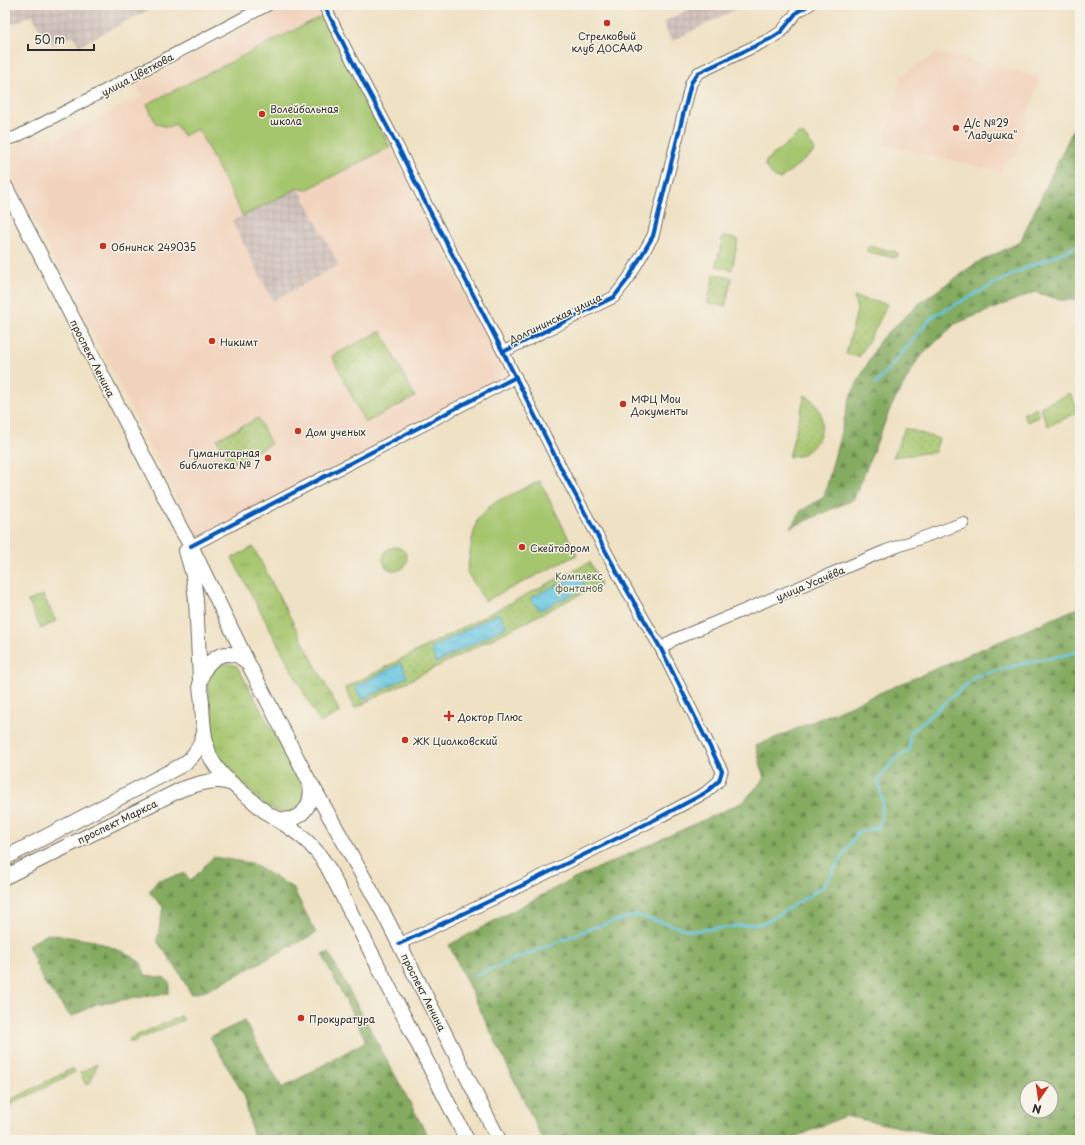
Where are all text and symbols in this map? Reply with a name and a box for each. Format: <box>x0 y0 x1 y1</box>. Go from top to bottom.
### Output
marker: Стрелковый клуб ДОСААФ <box>602 18 612 28</box>
scale bar <box>28 26 94 52</box>
place label: Стрелковый клуб ДОСААФ <box>572 28 643 56</box>
text: 50 m <box>34 30 65 48</box>
street label: улица Цветкова <box>98 48 176 99</box>
place label: Волейбольная школа <box>270 101 339 128</box>
marker: Волейбольная школа <box>257 109 267 119</box>
place label: Д/с №29 "Ладушка" <box>963 115 1018 143</box>
marker: Д/с №29 "Ладушка" <box>951 123 961 133</box>
place label: Обнинск 249035 <box>111 239 196 254</box>
marker: Обнинск 249035 <box>98 241 108 251</box>
street label: Долгининская улица <box>505 289 605 347</box>
street label: проспект Ленина <box>67 317 119 400</box>
place label: Никимт <box>220 334 258 349</box>
marker: Никимт <box>207 336 217 346</box>
place label: МФЦ Мои Документы <box>630 391 688 418</box>
marker: МФЦ Мои Документы <box>618 399 628 409</box>
place label: Дом ученых <box>305 424 366 439</box>
marker: Дом ученых <box>293 426 303 436</box>
place label: Гуманитарная библиотека № 7 <box>179 445 260 472</box>
marker: Гуманитарная библиотека № 7 <box>263 453 273 463</box>
place label: Скейтодром <box>530 540 590 555</box>
marker: Скейтодром <box>517 542 527 552</box>
street label: улица Усачёва <box>773 561 847 604</box>
park label: Комплекс фонтанов <box>555 568 603 595</box>
place label: Доктор Плюс <box>457 709 523 724</box>
marker: Доктор Плюс <box>443 710 455 722</box>
place label: ЖК Циолковский <box>413 733 497 748</box>
marker: ЖК Циолковский <box>400 735 410 745</box>
street label: проспект Маркса <box>75 795 160 847</box>
street label: проспект Ленина <box>398 951 450 1034</box>
place label: Прокуратура <box>309 1011 376 1027</box>
marker: Прокуратура <box>296 1013 306 1023</box>
north arrow <box>1019 1079 1059 1119</box>
text: N <box>1030 1100 1043 1118</box>

